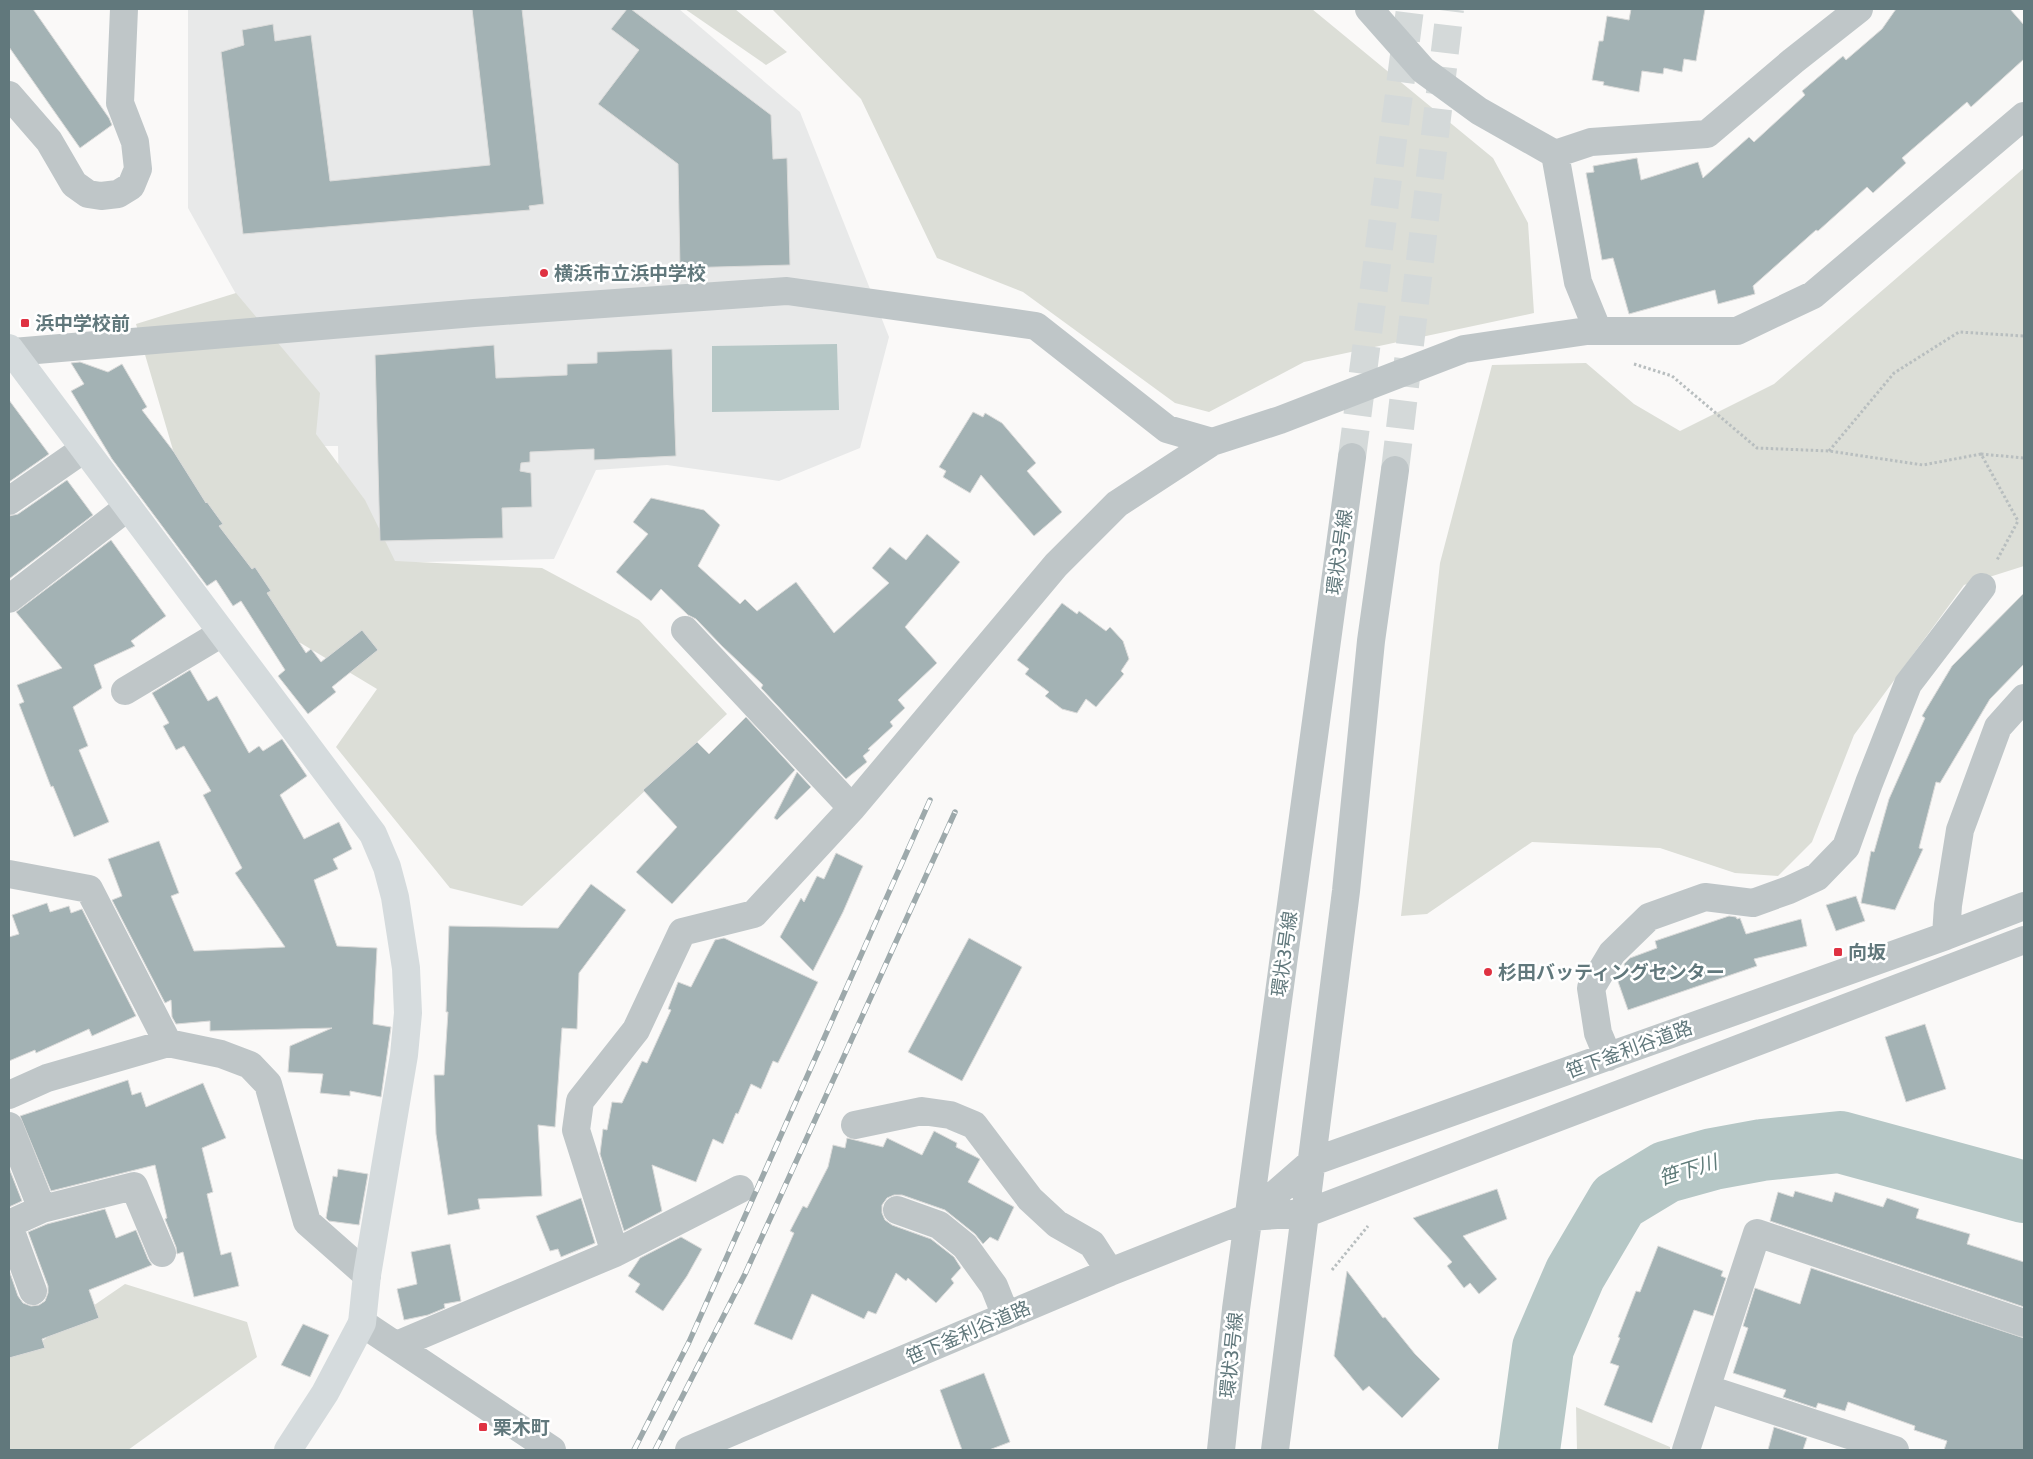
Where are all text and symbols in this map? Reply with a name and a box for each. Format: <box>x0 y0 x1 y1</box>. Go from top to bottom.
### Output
place label: 横浜市立浜中学校 <box>554 262 706 285</box>
marker: 横浜市立浜中学校 <box>538 267 550 279</box>
place label: 浜中学校前 <box>35 312 130 335</box>
marker: 浜中学校前 <box>19 317 31 329</box>
street label: 環状3号線 <box>1322 508 1357 596</box>
street label: 環状3号線 <box>1267 910 1302 998</box>
place label: 向坂 <box>1848 941 1886 964</box>
marker: 向坂 <box>1832 946 1844 958</box>
place label: 杉田バッティングセンター <box>1498 961 1725 984</box>
marker: 杉田バッティングセンター <box>1482 966 1494 978</box>
street label: 笹下釜利谷道路 <box>1563 1016 1696 1083</box>
water label: 笹下川 <box>1656 1149 1722 1190</box>
street label: 笹下釜利谷道路 <box>902 1296 1034 1369</box>
street label: 環状3号線 <box>1216 1311 1247 1399</box>
place label: 栗木町 <box>493 1416 550 1439</box>
marker: 栗木町 <box>477 1421 489 1433</box>

